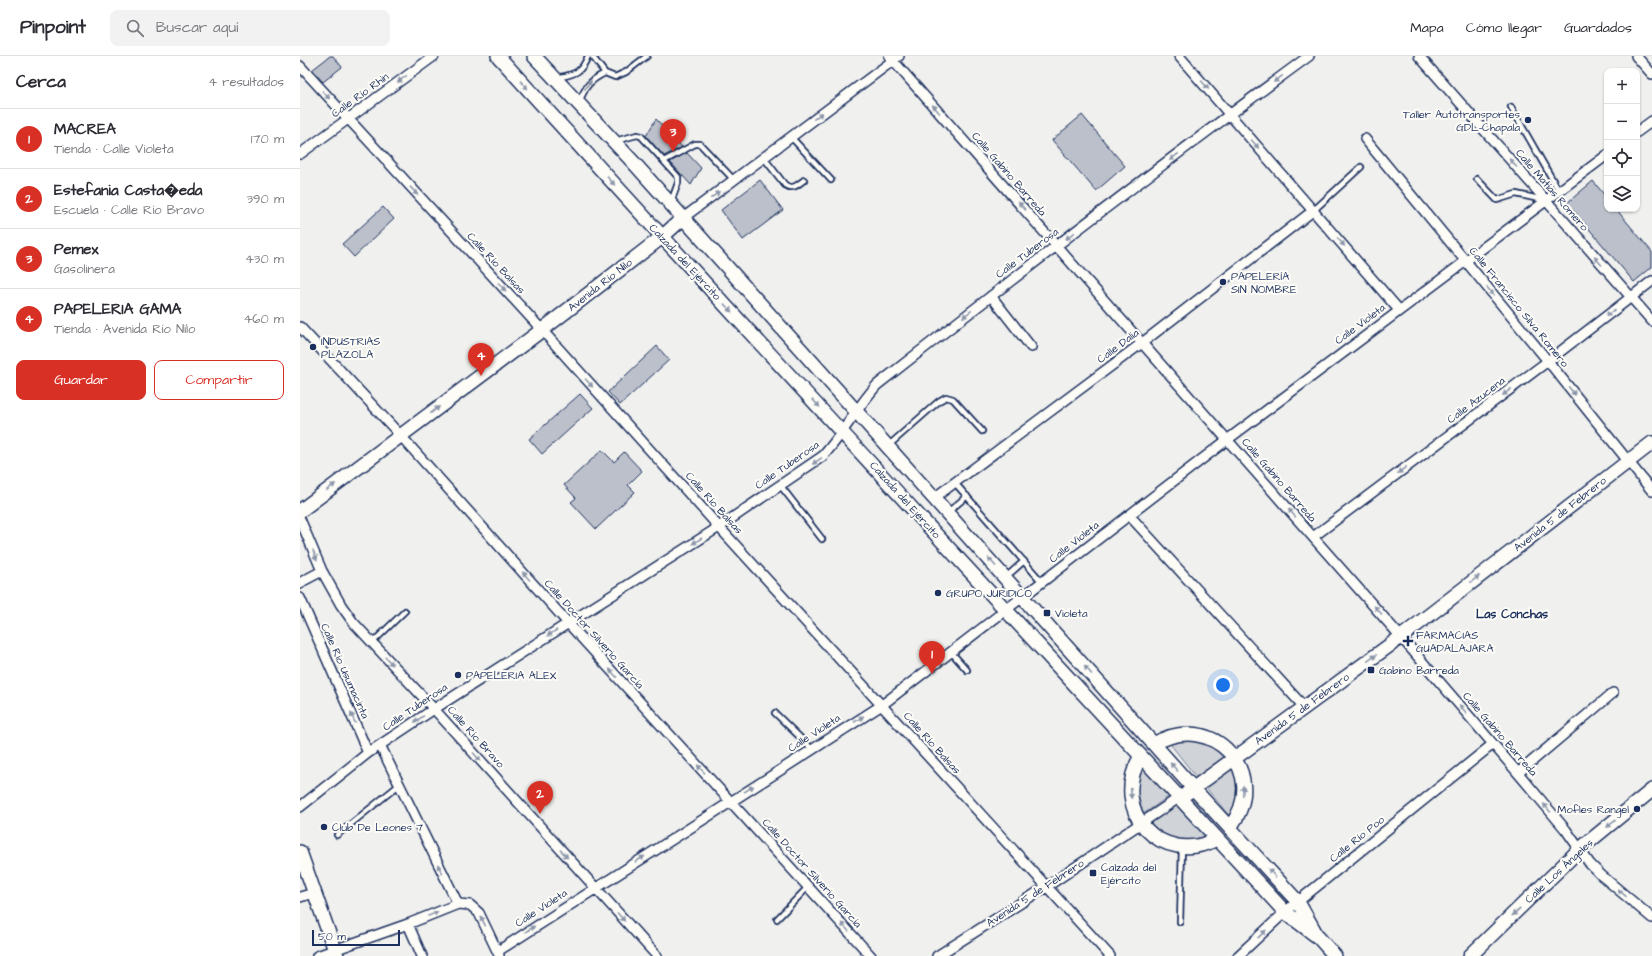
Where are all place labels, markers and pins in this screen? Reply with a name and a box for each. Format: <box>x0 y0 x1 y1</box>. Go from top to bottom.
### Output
place label: Taller Autotransportes GDL-Chapala <box>1403 107 1520 135</box>
marker: Taller Autotransportes GDL-Chapala <box>1523 115 1533 125</box>
pin: 3 <box>660 119 686 152</box>
place label: PAPELERÍA SIN NOMBRE <box>1231 269 1297 297</box>
marker: PAPELERÍA SIN NOMBRE <box>1218 277 1228 287</box>
place label: INDUSTRIAS PLAZOLA <box>321 334 380 362</box>
marker: INDUSTRIAS PLAZOLA <box>308 342 318 352</box>
pin: 4 <box>468 343 494 376</box>
place label: GRUPO JURIDICO <box>946 586 1033 601</box>
marker: GRUPO JURIDICO <box>933 588 943 598</box>
place label: Violeta <box>1055 606 1088 621</box>
marker: Violeta <box>1042 608 1052 618</box>
place label: FARMACIAS GUADALAJARA <box>1416 628 1493 656</box>
marker: FARMACIAS GUADALAJARA <box>1403 636 1413 646</box>
pin: 1 <box>919 641 945 674</box>
place label: Gabino Barreda <box>1379 663 1459 678</box>
marker: Gabino Barreda <box>1366 665 1376 675</box>
place label: PAPELERIA ALEX <box>466 668 557 683</box>
marker: PAPELERIA ALEX <box>453 670 463 680</box>
pin: 2 <box>527 781 553 814</box>
place label: Mofles Rangel <box>1557 802 1629 818</box>
marker: Mofles Rangel <box>1632 804 1642 814</box>
place label: Club De Leones 7 <box>332 820 423 835</box>
marker: Club De Leones 7 <box>319 822 329 832</box>
place label: Calzada del Ejército <box>1101 860 1156 888</box>
marker: Calzada del Ejército <box>1088 868 1098 878</box>

